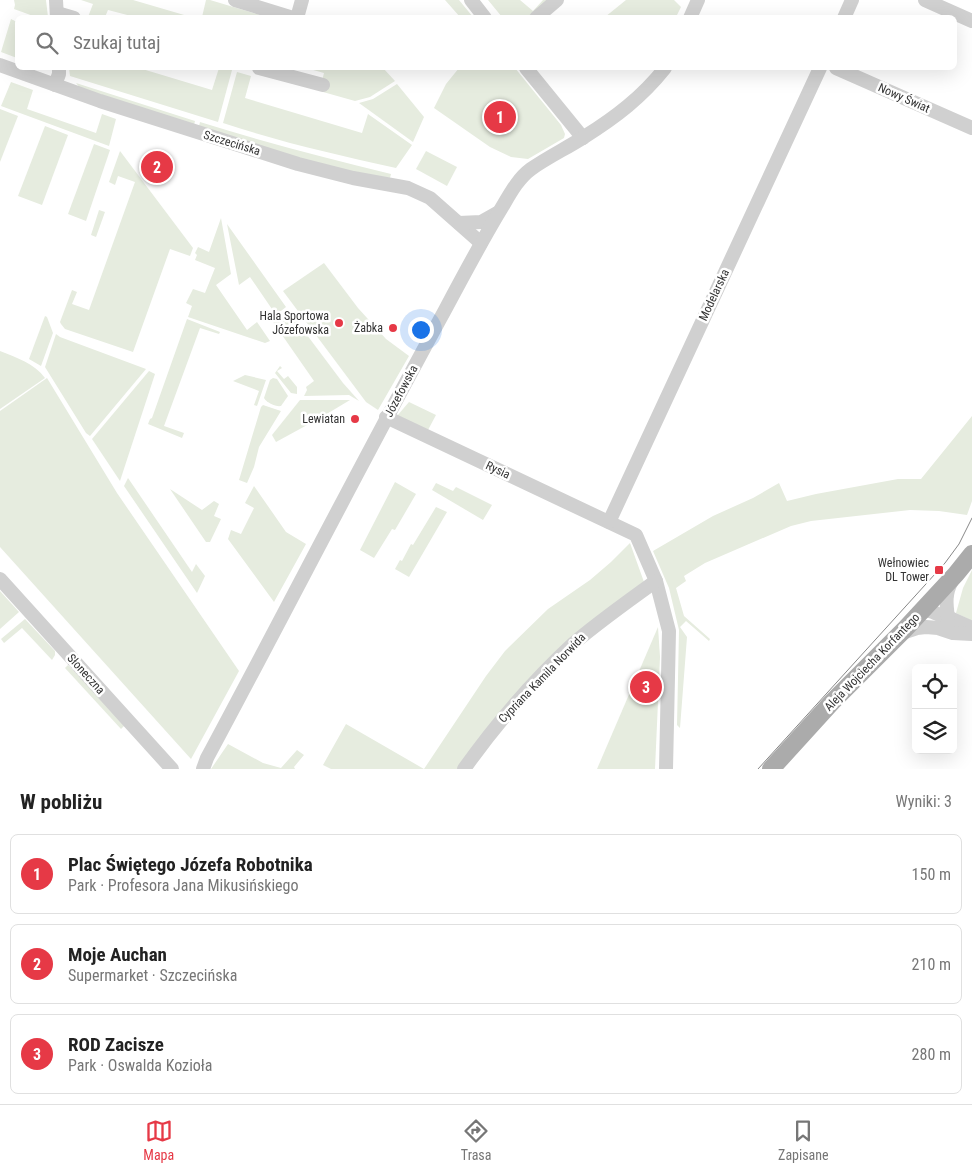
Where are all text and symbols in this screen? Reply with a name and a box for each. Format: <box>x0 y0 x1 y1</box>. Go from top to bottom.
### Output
search box <box>15 15 957 70</box>
icon: search <box>33 29 61 57</box>
text: Szukaj tutaj <box>73 31 160 54</box>
street label: Nowy Świat <box>876 79 933 116</box>
pin: 1 <box>484 98 516 136</box>
street label: Szczecińska <box>202 128 262 158</box>
pin: 2 <box>141 148 173 186</box>
street label: Modelarska <box>696 267 732 323</box>
place label: Hala Sportowa Józefowska <box>259 309 329 337</box>
marker: Hala Sportowa Józefowska <box>333 317 345 329</box>
your location <box>408 317 434 343</box>
place label: Żabka <box>354 320 383 335</box>
marker: Żabka <box>387 322 399 334</box>
street label: Józefowska <box>381 362 421 419</box>
place label: Lewiatan <box>302 412 345 426</box>
marker: Lewiatan <box>349 413 361 425</box>
street label: Rysia <box>484 458 513 482</box>
place label: Wełnowiec DL Tower <box>878 556 929 584</box>
marker: Wełnowiec DL Tower <box>933 564 945 576</box>
street label: Aleja Wojciecha Korfantego <box>822 610 922 714</box>
street label: Cypriana Kamila Norwida <box>496 630 589 726</box>
street label: Słoneczna <box>64 651 108 697</box>
map controls <box>912 664 957 754</box>
button: locate <box>912 664 957 709</box>
pin: 3 <box>630 668 662 706</box>
button: layers <box>912 709 957 754</box>
text: W pobliżu <box>20 790 102 814</box>
text: Wyniki: 3 <box>896 792 952 811</box>
text: Plac Świętego Józefa Robotnika <box>68 853 313 876</box>
text: 1 <box>33 865 41 884</box>
text: 150 m <box>912 865 951 884</box>
text: Park · Profesora Jana Mikusińskiego <box>68 876 299 895</box>
text: Moje Auchan <box>68 943 167 966</box>
text: 2 <box>33 955 41 974</box>
text: 210 m <box>912 955 951 974</box>
text: Supermarket · Szczecińska <box>68 966 237 985</box>
text: ROD Zacisze <box>68 1033 164 1056</box>
text: 3 <box>33 1045 41 1064</box>
text: 280 m <box>912 1045 951 1064</box>
text: Park · Oswalda Kozioła <box>68 1056 213 1075</box>
tab: Mapa <box>143 1117 174 1163</box>
tab: Trasa <box>461 1117 491 1163</box>
tab: Zapisane <box>778 1117 829 1163</box>

